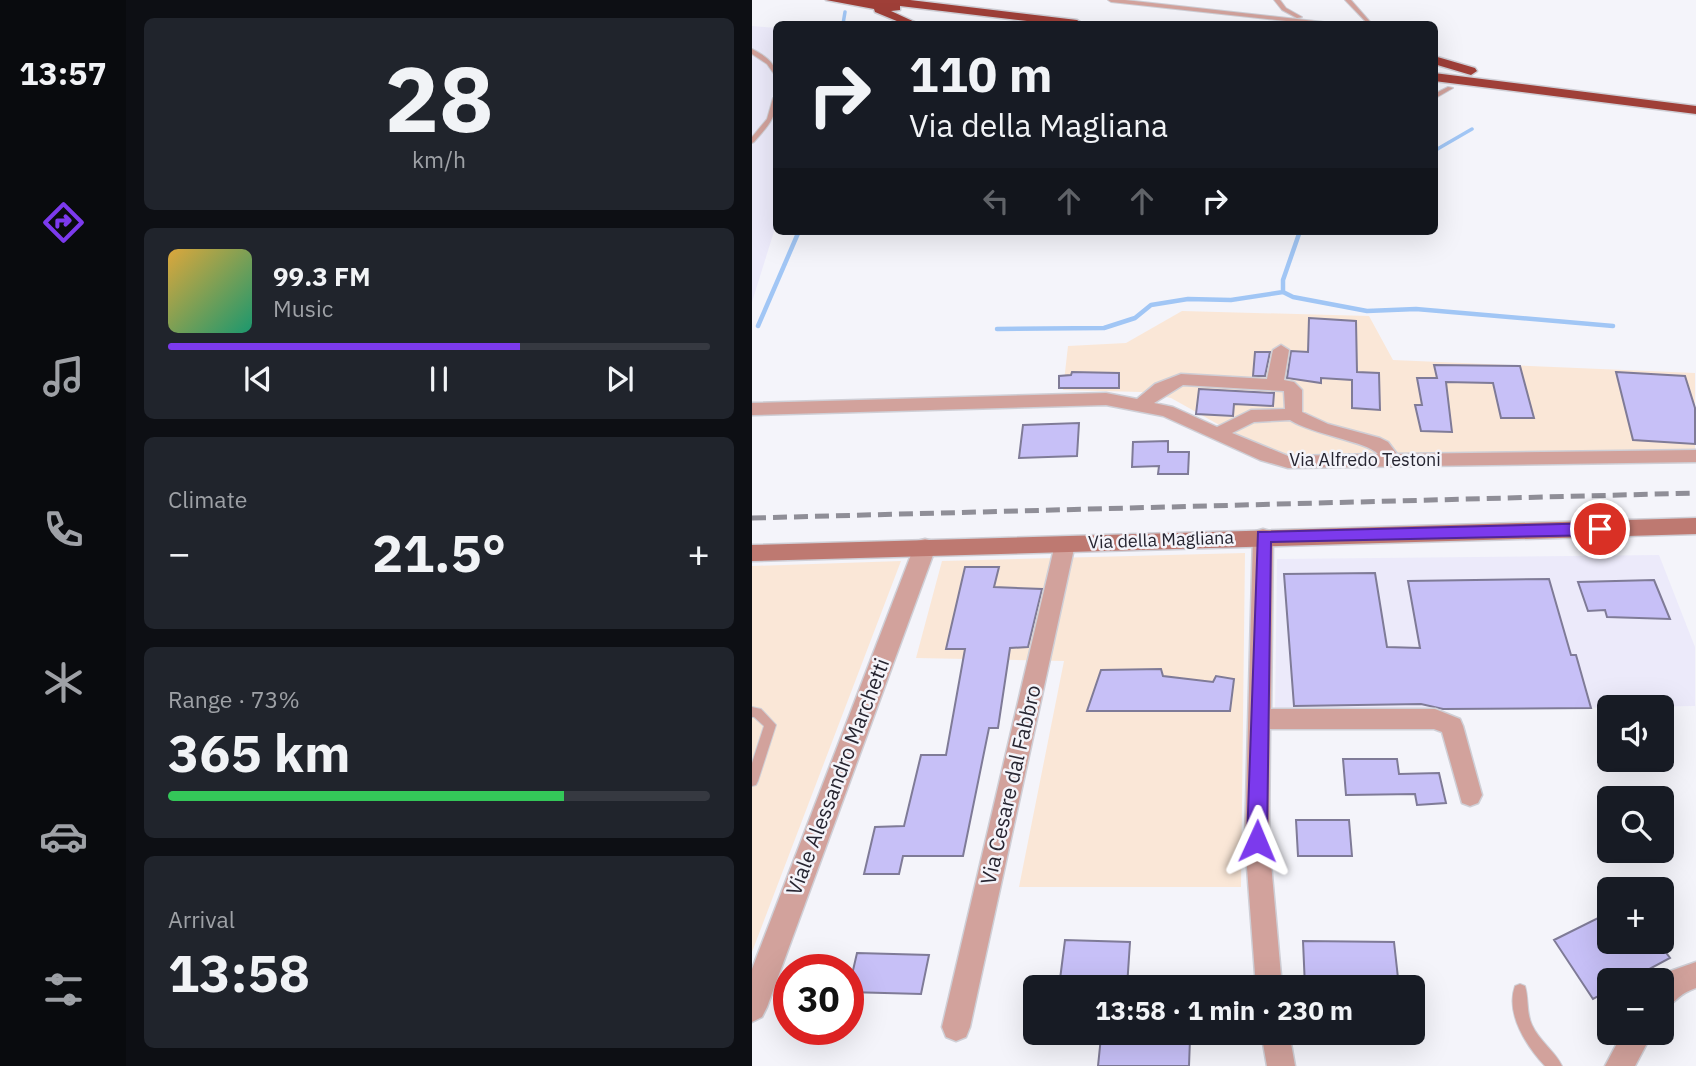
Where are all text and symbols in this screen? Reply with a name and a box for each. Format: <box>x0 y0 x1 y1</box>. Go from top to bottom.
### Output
text: 28 <box>384 39 494 157</box>
text: 110 m <box>909 42 1053 105</box>
icon: right <box>794 49 885 140</box>
text: 13:57 <box>19 52 107 94</box>
text: Via della Magliana <box>909 104 1168 146</box>
text: km/h <box>412 144 466 174</box>
icon: left <box>977 182 1015 220</box>
icon: ahead <box>1050 182 1088 220</box>
icon: ahead <box>1123 182 1161 220</box>
icon: right <box>1196 182 1234 220</box>
icon: directions <box>39 198 88 247</box>
text: 99.3 FM <box>273 259 371 293</box>
text: Music <box>273 293 333 323</box>
icon: music <box>39 352 88 401</box>
icon: previous <box>239 360 277 398</box>
icon: pause <box>420 360 458 398</box>
icon: next <box>601 360 639 398</box>
street label: Via Alfredo Testoni <box>1289 448 1441 471</box>
text: Climate <box>168 484 247 514</box>
pin <box>1570 499 1630 559</box>
icon: phone <box>39 505 88 554</box>
icon: arrive <box>1581 510 1619 548</box>
text: 21.5° <box>372 519 506 586</box>
street label: Via della Magliana <box>1088 525 1235 554</box>
text: − <box>168 528 191 577</box>
text: + <box>687 528 710 577</box>
street label: Viale Alessandro Marchetti <box>779 654 895 899</box>
icon: climate <box>39 658 88 707</box>
street label: Via Cesare dal Fabbro <box>973 682 1047 887</box>
text: Range · 73% <box>168 684 300 714</box>
map controls <box>1597 695 1674 1045</box>
button: sound <box>1597 695 1674 772</box>
text: 365 km <box>168 719 350 786</box>
button: search <box>1597 786 1674 863</box>
position arrow <box>1220 804 1294 878</box>
icon: car <box>39 812 88 861</box>
button: + <box>1597 877 1674 954</box>
text: Arrival <box>168 904 235 934</box>
text: 13:58 <box>168 939 310 1006</box>
speed limit sign: 30 <box>773 954 864 1045</box>
icon: filters <box>39 965 88 1014</box>
button: − <box>1597 968 1674 1045</box>
text: 13:58 · 1 min · 230 m <box>1095 993 1353 1027</box>

